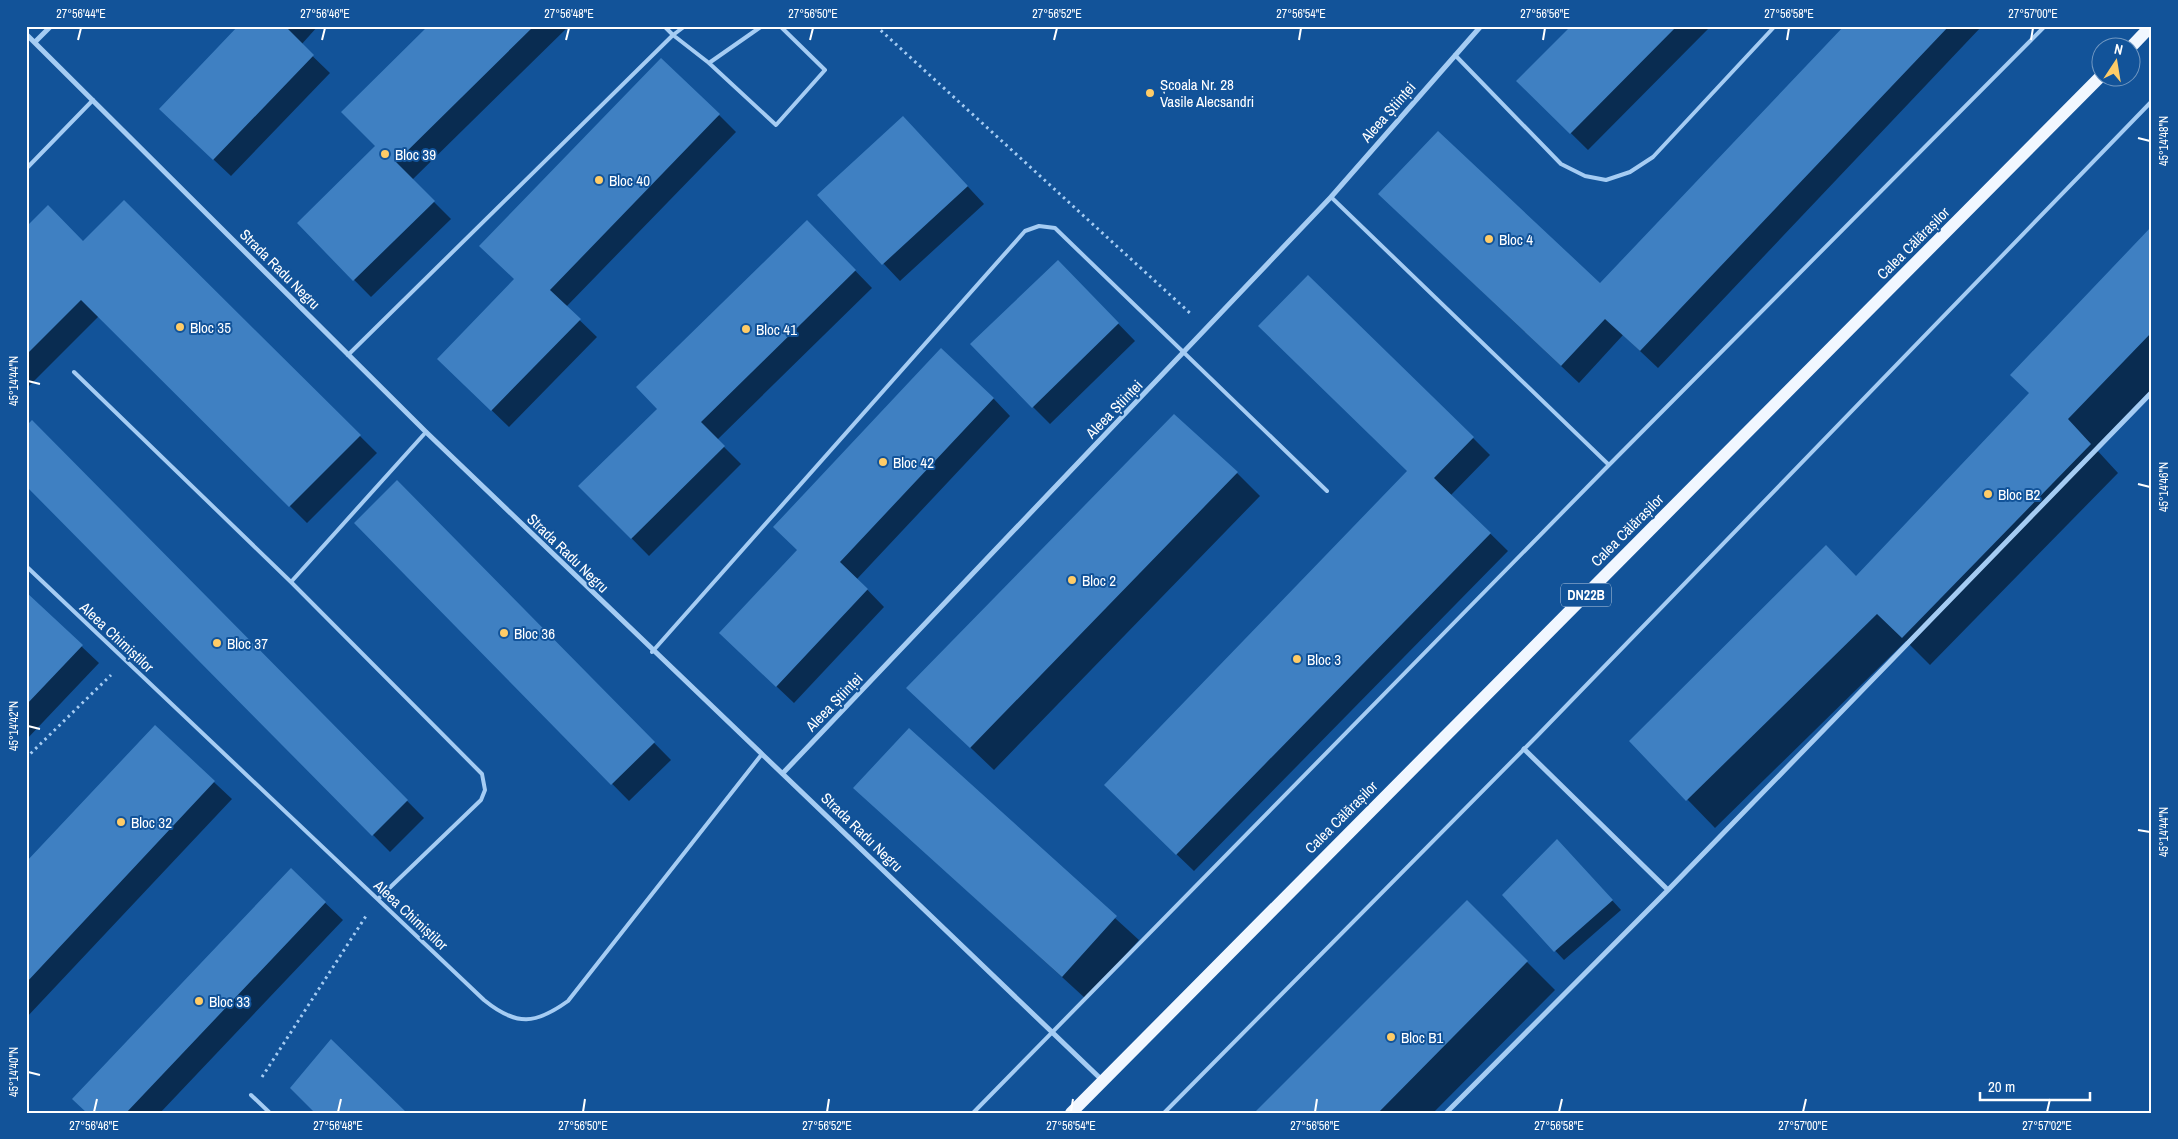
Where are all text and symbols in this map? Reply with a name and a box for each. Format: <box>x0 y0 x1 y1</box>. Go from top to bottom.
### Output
text: 27°56'44"E <box>56 6 106 22</box>
text: 27°56'46"E <box>300 6 350 22</box>
text: 27°56'48"E <box>544 6 594 22</box>
text: 27°56'50"E <box>788 6 838 22</box>
text: 27°56'52"E <box>1032 6 1082 22</box>
text: 27°56'54"E <box>1276 6 1326 22</box>
text: 27°56'56"E <box>1520 6 1570 22</box>
text: 27°56'58"E <box>1764 6 1814 22</box>
text: 27°57'00"E <box>2008 6 2058 22</box>
north arrow <box>2090 38 2140 88</box>
text: N <box>2113 40 2125 59</box>
place label: Școala Nr. 28 Vasile Alecsandri <box>1160 74 1254 112</box>
street label: Aleea Științei <box>1355 77 1420 148</box>
marker: Școala Nr. 28 Vasile Alecsandri <box>1144 87 1156 99</box>
text: 45°14'48"N <box>2156 116 2172 166</box>
place label: Bloc 39 <box>395 144 436 165</box>
marker: Bloc 39 <box>379 148 391 160</box>
place label: Bloc 40 <box>609 170 650 191</box>
marker: Bloc 40 <box>593 174 605 186</box>
street label: Calea Călărașilor <box>1872 202 1954 284</box>
street label: Strada Radu Negru <box>235 224 325 314</box>
place label: Bloc 4 <box>1499 229 1533 250</box>
marker: Bloc 4 <box>1483 233 1495 245</box>
place label: Bloc 35 <box>190 317 231 338</box>
place label: Bloc 41 <box>756 319 797 340</box>
marker: Bloc 35 <box>174 321 186 333</box>
marker: Bloc 41 <box>740 323 752 335</box>
text: 45°14'44"N <box>6 356 22 406</box>
street label: Aleea Științei <box>1080 375 1147 444</box>
place label: Bloc 42 <box>893 452 934 473</box>
marker: Bloc 42 <box>877 456 889 468</box>
text: 45°14'46"N <box>2156 462 2172 512</box>
place label: Bloc B2 <box>1998 484 2041 505</box>
marker: Bloc B2 <box>1982 488 1994 500</box>
street label: Calea Călărașilor <box>1586 489 1668 571</box>
street label: Strada Radu Negru <box>523 509 613 597</box>
place label: Bloc 2 <box>1082 570 1116 591</box>
marker: Bloc 2 <box>1066 574 1078 586</box>
road number: DN22B <box>1561 584 1611 606</box>
street label: Aleea Chimiștilor <box>75 596 159 677</box>
place label: Bloc 36 <box>514 623 555 644</box>
marker: Bloc 36 <box>498 627 510 639</box>
place label: Bloc 37 <box>227 633 268 654</box>
marker: Bloc 37 <box>211 637 223 649</box>
place label: Bloc 3 <box>1307 649 1341 670</box>
marker: Bloc 3 <box>1291 653 1303 665</box>
street label: Aleea Științei <box>800 668 867 737</box>
text: 45°14'42"N <box>6 701 22 751</box>
street label: Calea Călărașilor <box>1300 776 1382 858</box>
street label: Strada Radu Negru <box>817 788 907 876</box>
text: 45°14'44"N <box>2156 807 2172 857</box>
place label: Bloc 32 <box>131 812 172 833</box>
marker: Bloc 32 <box>115 816 127 828</box>
street label: Aleea Chimiștilor <box>369 874 453 955</box>
place label: Bloc 33 <box>209 991 250 1012</box>
marker: Bloc 33 <box>193 995 205 1007</box>
place label: Bloc B1 <box>1401 1027 1444 1048</box>
marker: Bloc B1 <box>1385 1031 1397 1043</box>
text: 45°14'40"N <box>6 1047 22 1097</box>
scale bar <box>1980 1069 2090 1101</box>
text: 20 m <box>1988 1076 2015 1097</box>
text: 27°56'46"E <box>69 1118 119 1134</box>
text: 27°56'48"E <box>313 1118 363 1134</box>
text: 27°56'50"E <box>558 1118 608 1134</box>
text: 27°56'52"E <box>802 1118 852 1134</box>
text: 27°56'54"E <box>1046 1118 1096 1134</box>
text: 27°56'56"E <box>1290 1118 1340 1134</box>
text: 27°56'58"E <box>1534 1118 1584 1134</box>
text: 27°57'00"E <box>1778 1118 1828 1134</box>
text: 27°57'02"E <box>2022 1118 2072 1134</box>

